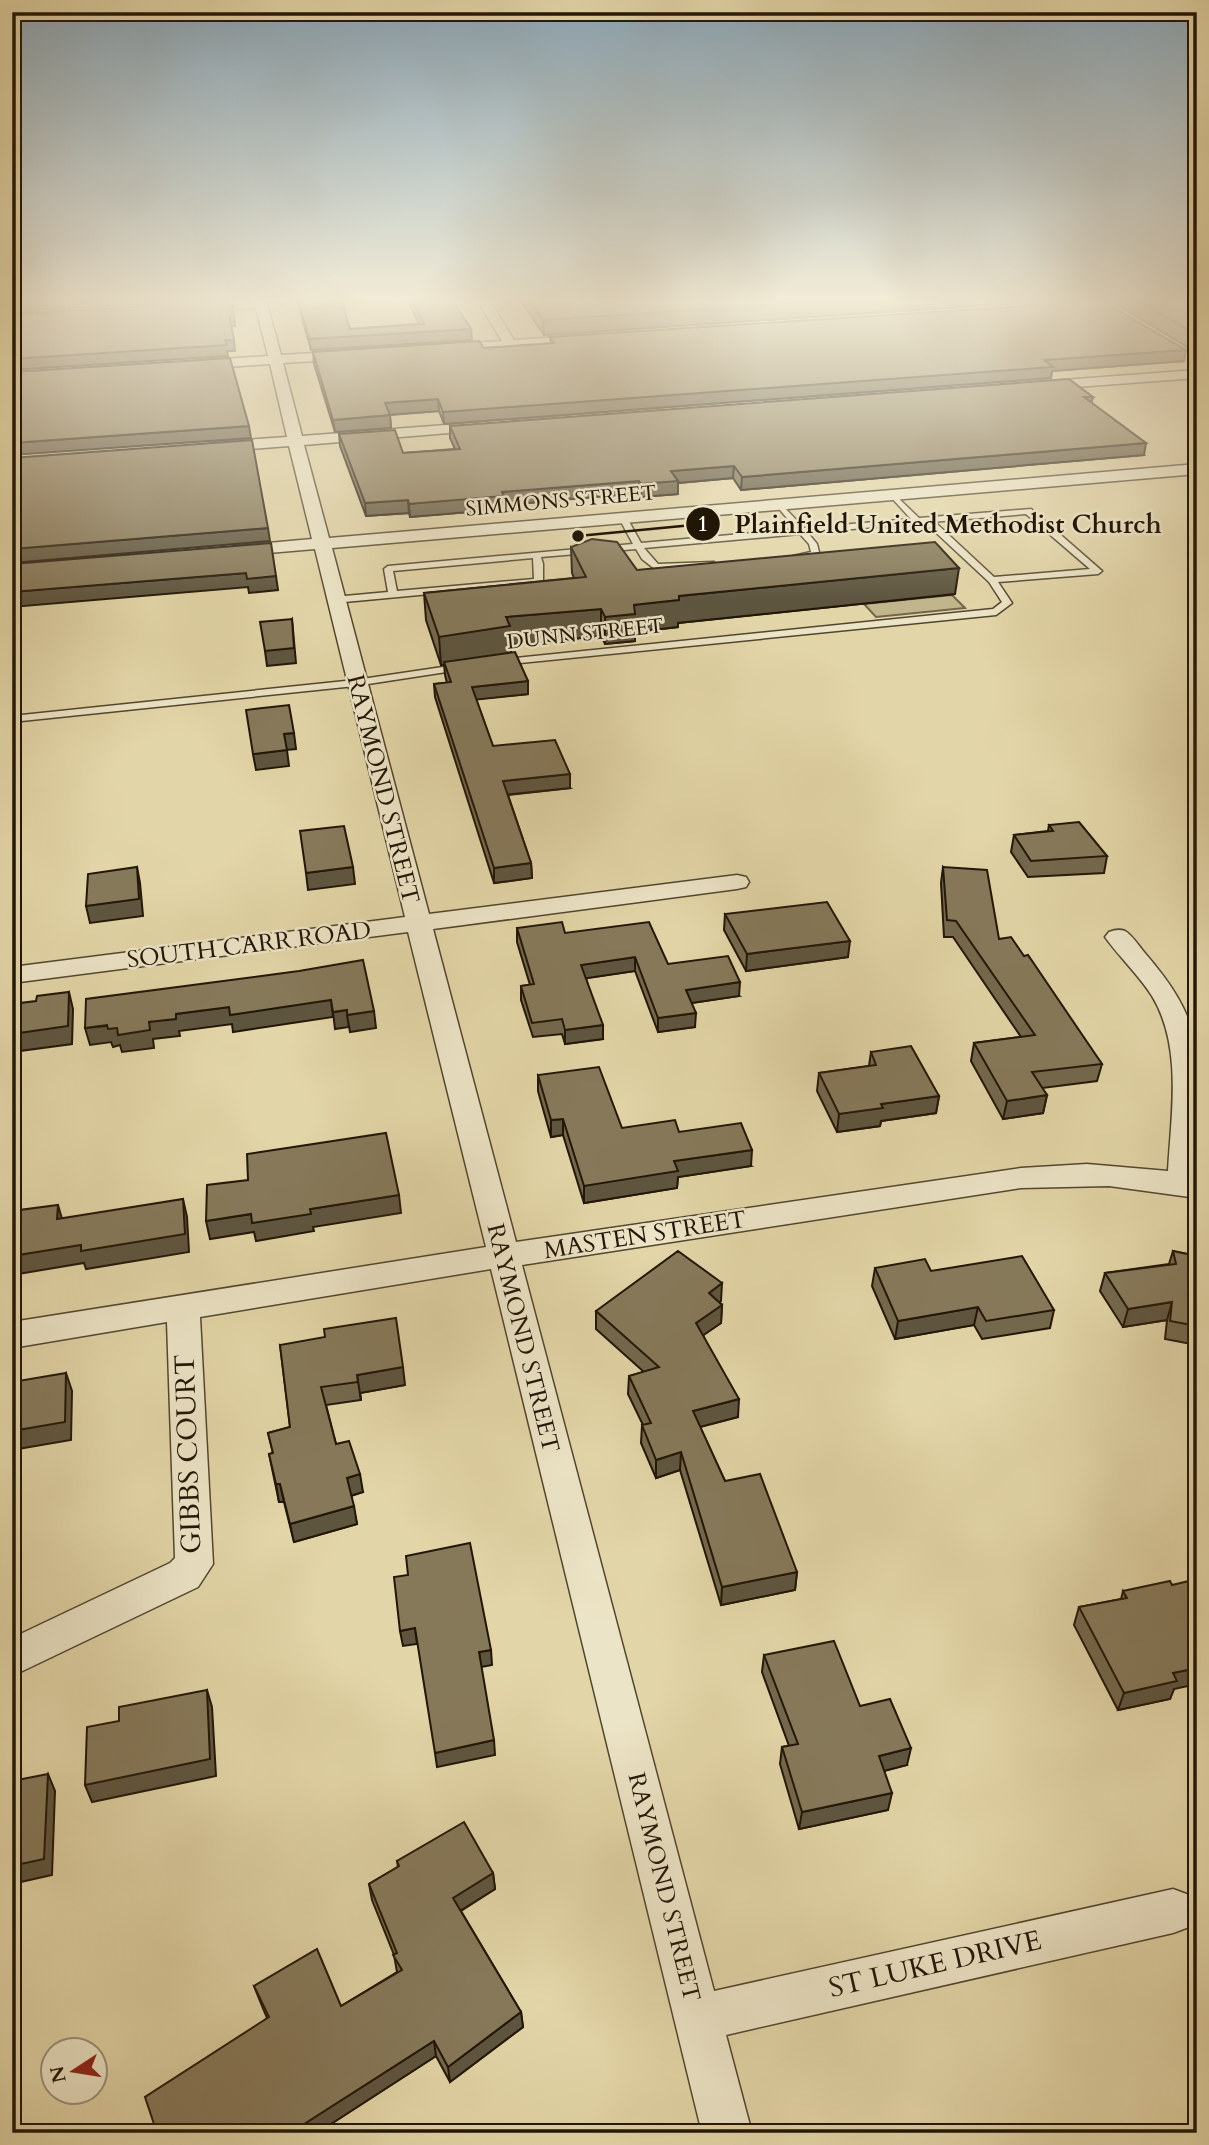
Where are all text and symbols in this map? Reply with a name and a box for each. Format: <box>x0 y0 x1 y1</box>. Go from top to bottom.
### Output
street label: SIMMONS STREET <box>464 478 658 524</box>
callout: Plainfield United Methodist Church <box>685 501 1176 548</box>
text: Plainfield United Methodist Church <box>734 507 1162 542</box>
text: 1 <box>698 510 708 539</box>
street label: DUNN STREET <box>505 611 665 657</box>
street label: RAYMOND STREET <box>339 671 427 907</box>
street label: SOUTH CARR ROAD <box>125 914 373 976</box>
street label: MASTEN STREET <box>541 1203 749 1267</box>
street label: RAYMOND STREET <box>479 1220 567 1456</box>
street label: GIBBS COURT <box>166 1354 210 1554</box>
street label: RAYMOND STREET <box>620 1769 708 2005</box>
street label: ST LUKE DRIVE <box>825 1921 1045 2007</box>
north arrow <box>38 2036 108 2106</box>
text: N <box>44 2063 73 2085</box>

